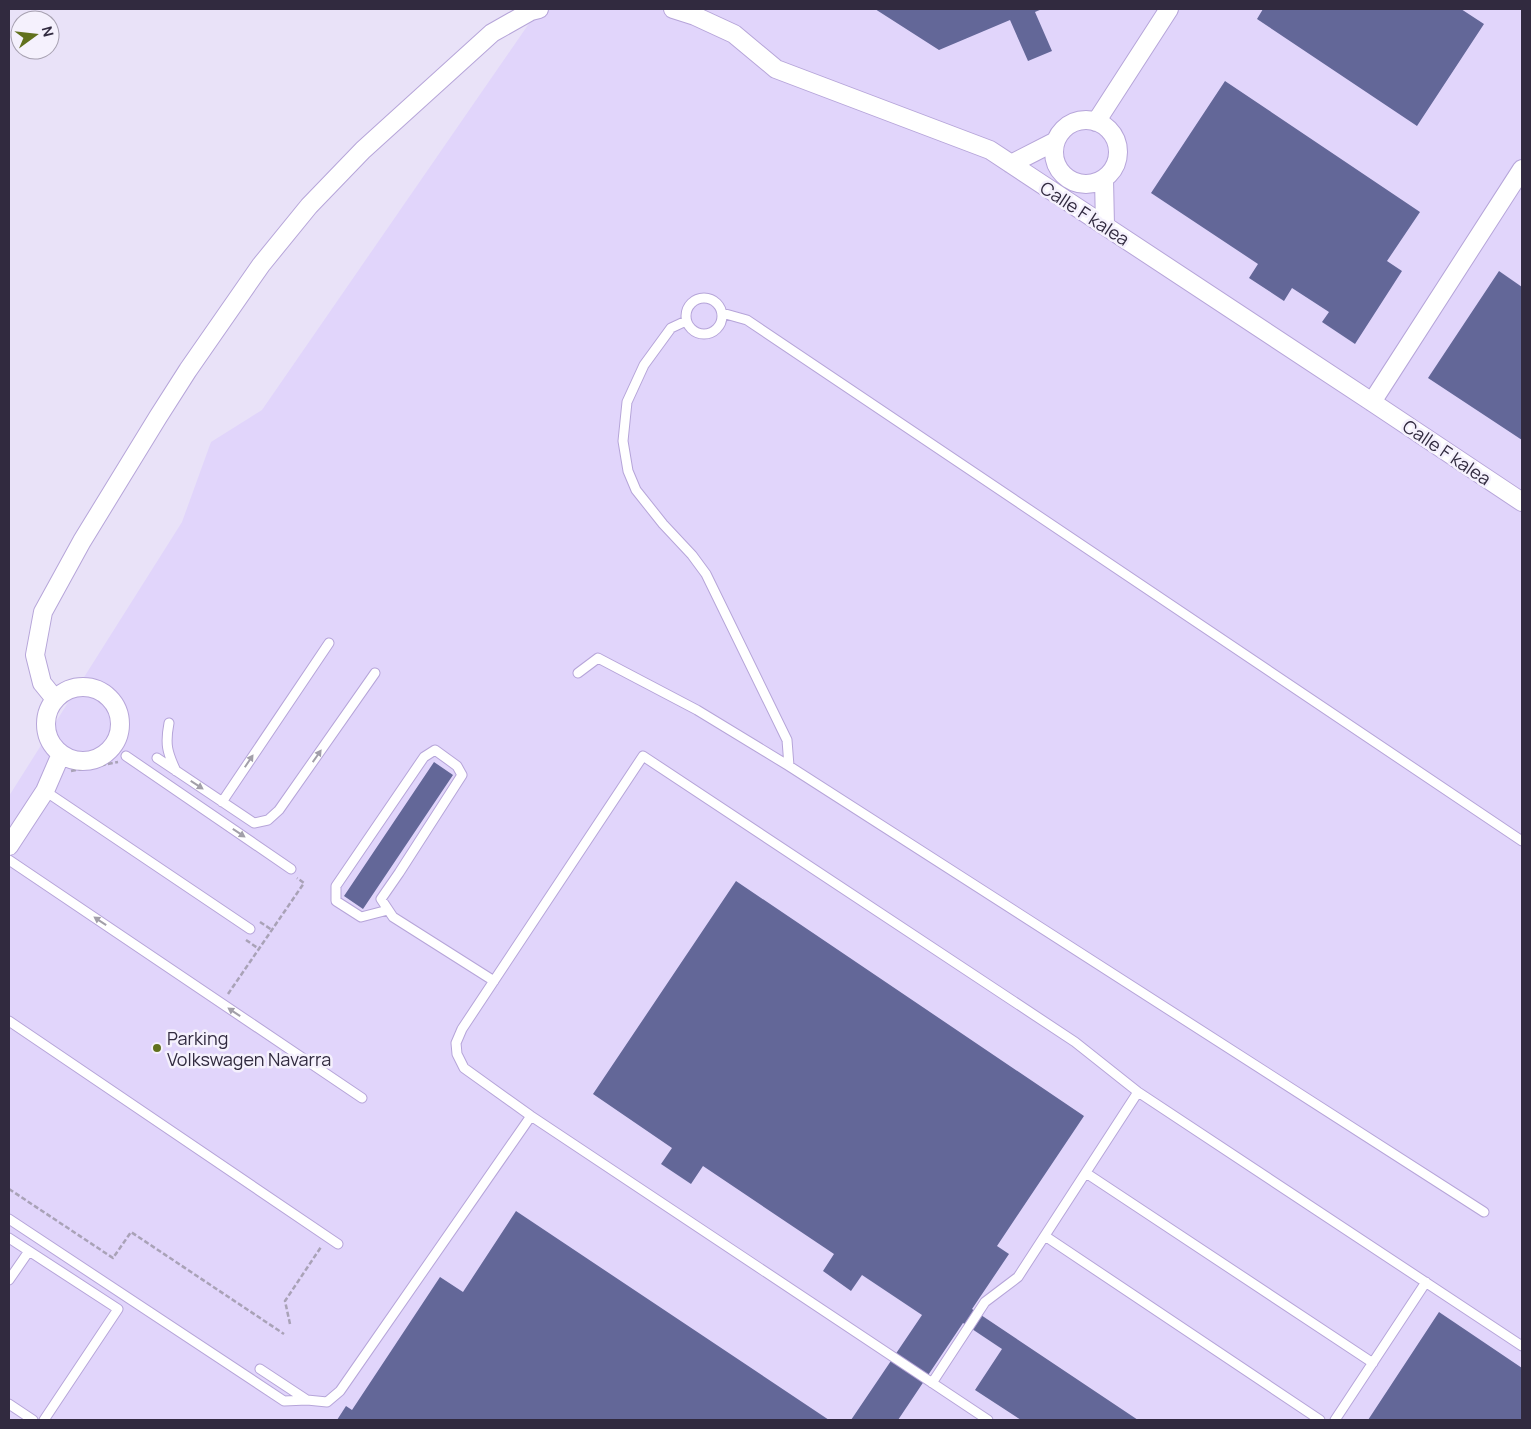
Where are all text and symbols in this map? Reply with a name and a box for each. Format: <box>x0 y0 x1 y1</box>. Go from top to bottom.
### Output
north arrow <box>10 10 60 60</box>
text: N <box>38 24 59 39</box>
street label: Calle F kalea <box>1036 175 1134 251</box>
street label: Calle F kalea <box>1398 414 1496 490</box>
one-way arrow <box>312 750 322 763</box>
one-way arrow <box>244 755 254 768</box>
one-way arrow <box>191 781 204 790</box>
one-way arrow <box>232 828 245 838</box>
one-way arrow <box>93 916 106 926</box>
one-way arrow <box>227 1007 241 1017</box>
place label: Parking Volkswagen Navarra <box>167 1026 331 1071</box>
marker: Parking Volkswagen Navarra <box>151 1042 163 1054</box>

